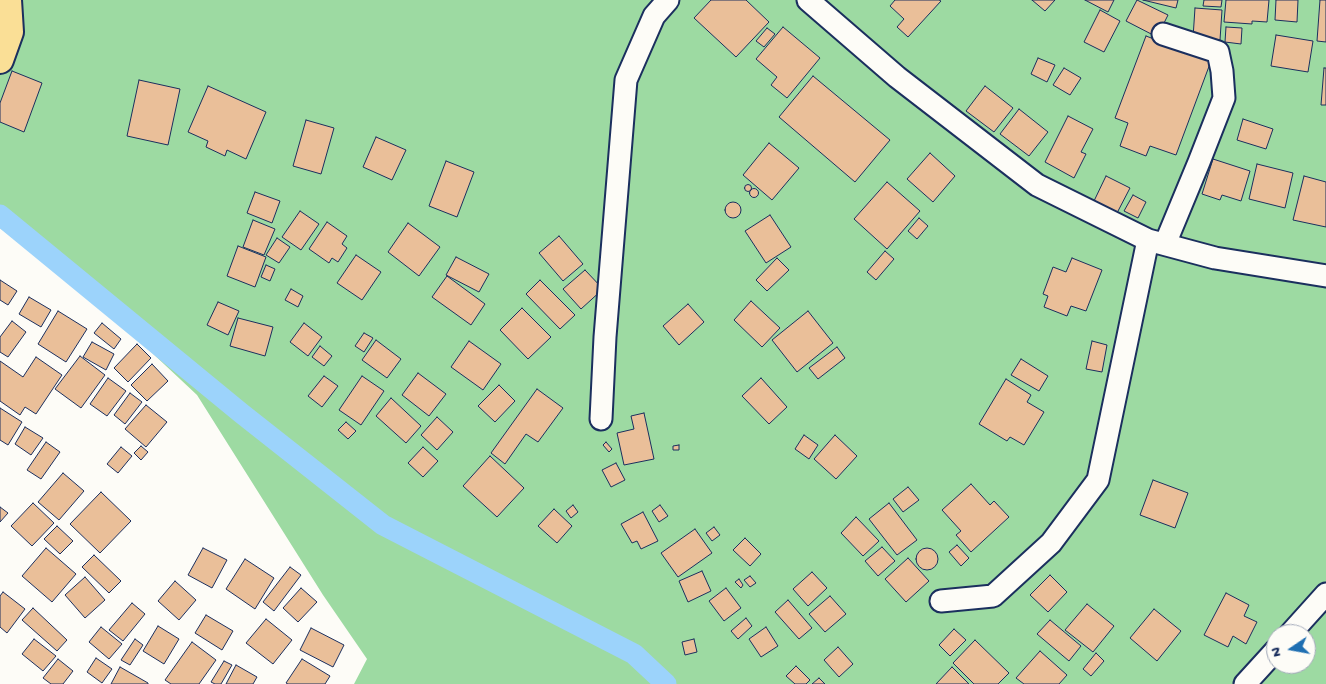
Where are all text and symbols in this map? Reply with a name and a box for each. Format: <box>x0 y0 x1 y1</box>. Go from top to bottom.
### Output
north arrow <box>1266 624 1316 674</box>
text: N <box>1268 646 1286 658</box>

